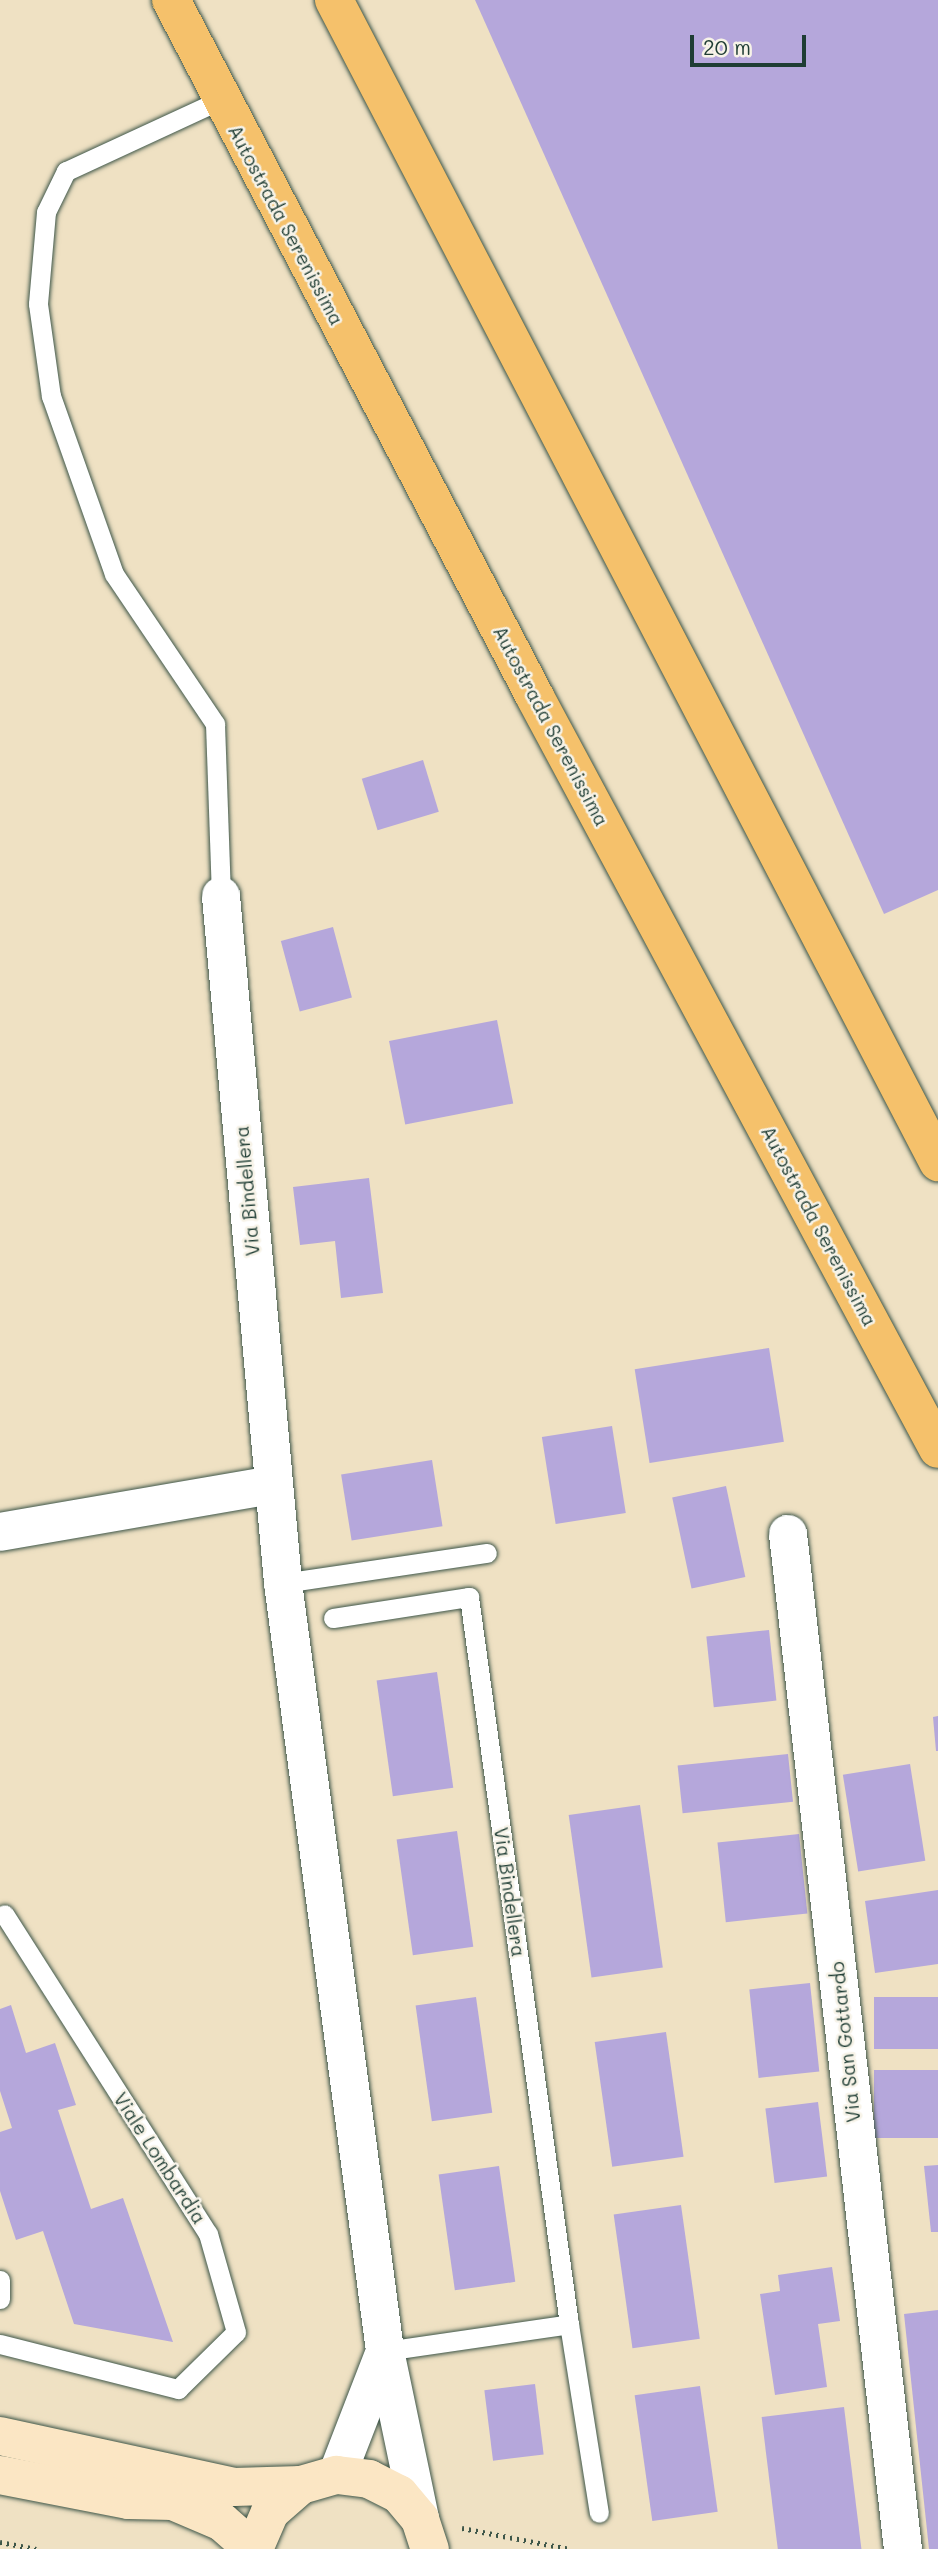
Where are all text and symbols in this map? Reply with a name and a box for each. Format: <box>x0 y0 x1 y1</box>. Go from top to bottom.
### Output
scale bar <box>693 21 808 65</box>
text: 20 m <box>703 33 751 60</box>
street label: Autostrada Serenissima <box>223 121 349 329</box>
street label: Autostrada Serenissima <box>488 622 614 830</box>
street label: Autostrada Serenissima <box>756 1122 882 1330</box>
street label: Via Bindellera <box>230 1125 264 1257</box>
street label: Via Bindellera <box>490 1826 530 1958</box>
street label: Via San Gottardo <box>825 1960 865 2124</box>
street label: Viale Lombardia <box>109 2088 211 2228</box>

